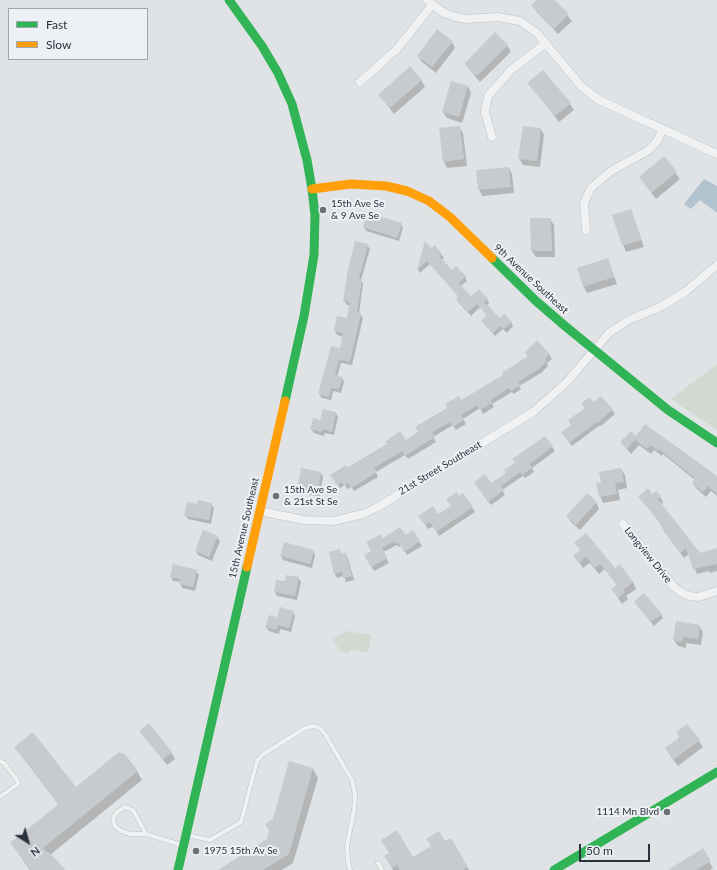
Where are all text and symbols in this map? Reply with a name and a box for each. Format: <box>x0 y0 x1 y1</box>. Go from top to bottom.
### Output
legend <box>8 8 148 60</box>
text: Fast <box>46 17 67 32</box>
text: Slow <box>46 37 71 52</box>
place label: 15th Ave Se & 9 Ave Se <box>331 198 384 222</box>
marker: 15th Ave Se & 9 Ave Se <box>318 205 328 215</box>
street label: 9th Avenue Southeast <box>491 241 571 317</box>
street label: 21st Street Southeast <box>396 438 484 498</box>
street label: 15th Avenue Southeast <box>227 476 261 580</box>
place label: 15th Ave Se & 21st St Se <box>284 484 338 508</box>
marker: 15th Ave Se & 21st St Se <box>271 491 281 501</box>
street label: Longview Drive <box>622 525 674 585</box>
place label: 1114 Mn Blvd <box>597 806 659 818</box>
marker: 1114 Mn Blvd <box>662 807 672 817</box>
north arrow <box>8 822 48 862</box>
scale bar <box>581 836 652 862</box>
text: 50 m <box>586 843 613 858</box>
text: N <box>28 844 43 860</box>
place label: 1975 15th Av Se <box>204 845 278 857</box>
marker: 1975 15th Av Se <box>191 846 201 856</box>

